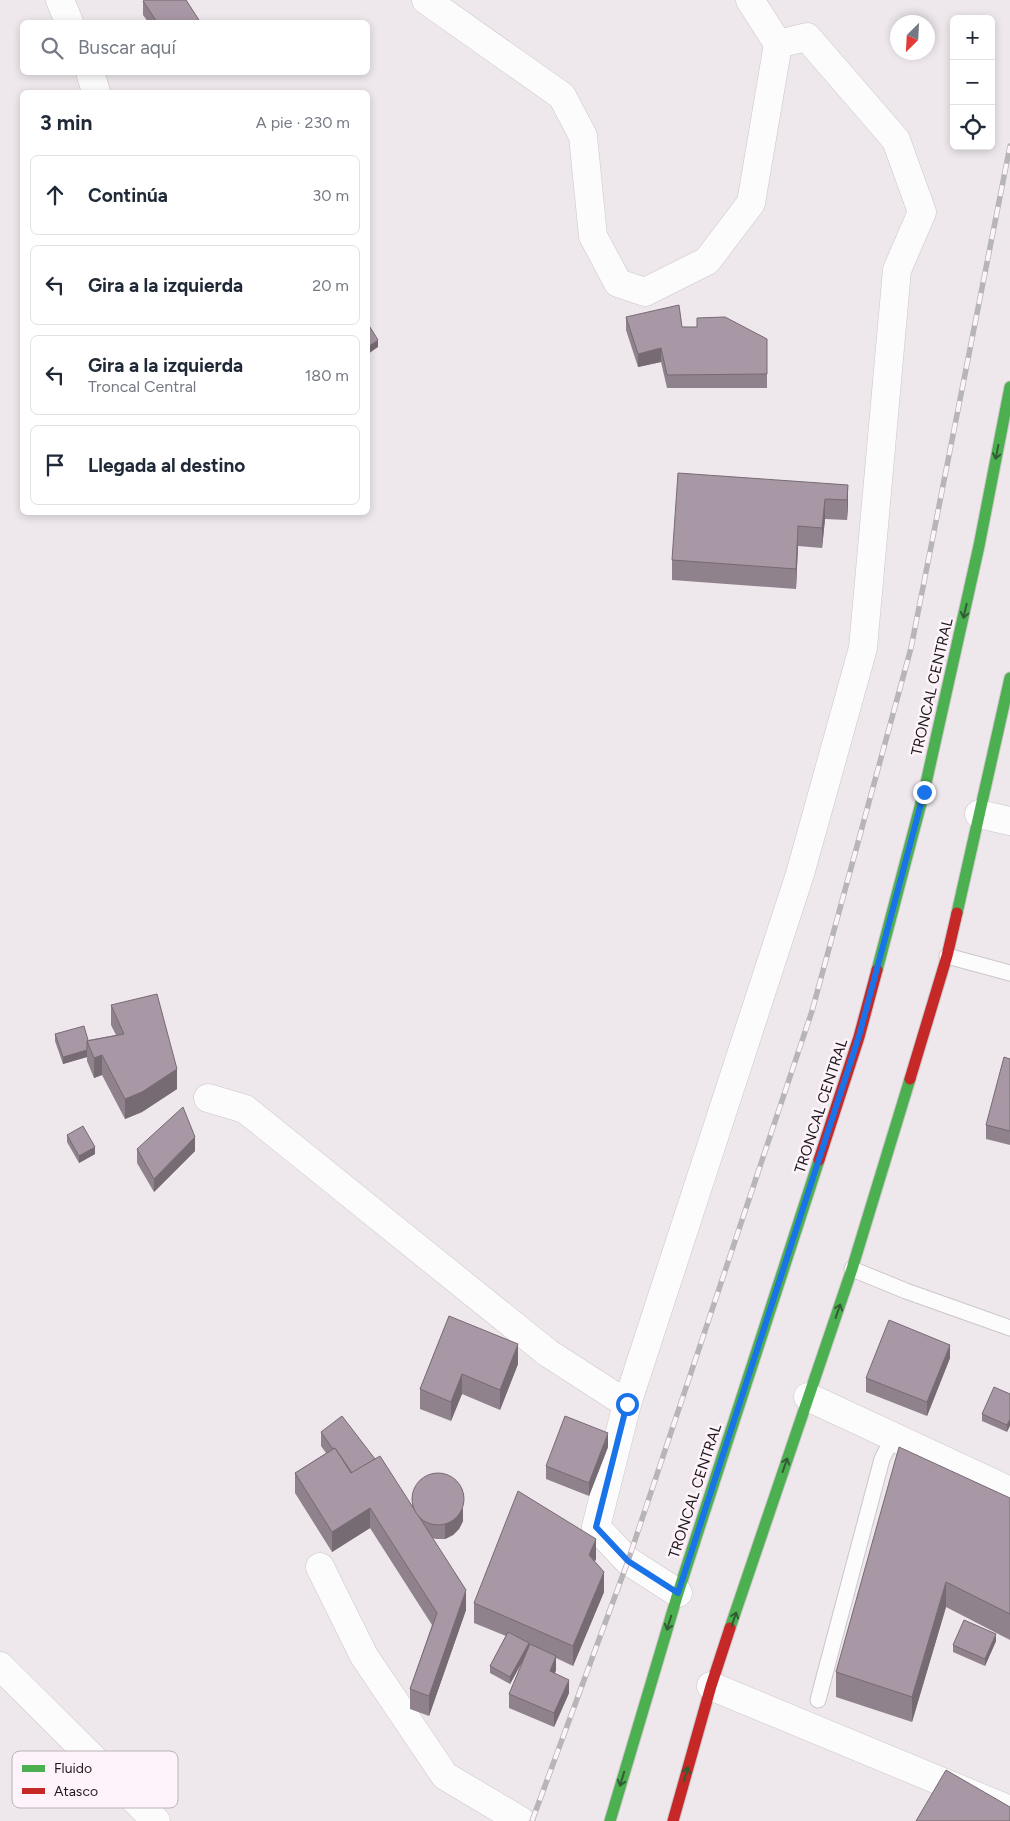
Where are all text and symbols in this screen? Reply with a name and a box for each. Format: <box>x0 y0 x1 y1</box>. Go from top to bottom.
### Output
north arrow <box>890 15 935 60</box>
map controls <box>950 15 995 150</box>
button: + <box>950 15 995 60</box>
search box <box>20 20 370 75</box>
icon: search <box>38 34 66 62</box>
text: Buscar aquí <box>78 36 176 59</box>
button: − <box>950 60 995 105</box>
button: locate <box>950 105 995 150</box>
text: 3 min <box>40 110 92 135</box>
text: A pie · 230 m <box>256 113 350 132</box>
icon: ahead <box>41 181 69 209</box>
text: Continúa <box>88 184 168 207</box>
text: 30 m <box>312 186 349 205</box>
icon: left <box>41 271 69 299</box>
text: Gira a la izquierda <box>88 274 243 297</box>
text: 20 m <box>312 276 349 295</box>
text: Gira a la izquierda <box>88 354 243 377</box>
icon: left <box>41 361 69 389</box>
text: 180 m <box>305 366 349 385</box>
text: Troncal Central <box>88 377 196 396</box>
one-way arrow <box>992 444 1002 460</box>
icon: arrive <box>41 451 69 479</box>
text: Llegada al destino <box>88 454 245 477</box>
one-way arrow <box>959 603 969 619</box>
street label: TRONCAL CENTRAL <box>907 616 957 757</box>
route end <box>913 781 936 804</box>
street label: TRONCAL CENTRAL <box>791 1036 851 1176</box>
one-way arrow <box>834 1304 843 1319</box>
route start <box>616 1393 639 1416</box>
street label: TRONCAL CENTRAL <box>665 1421 725 1561</box>
one-way arrow <box>781 1457 791 1473</box>
one-way arrow <box>729 1611 739 1627</box>
one-way arrow <box>663 1615 673 1631</box>
legend <box>12 1751 178 1808</box>
text: Fluido <box>54 1760 92 1777</box>
one-way arrow <box>682 1766 692 1782</box>
one-way arrow <box>617 1771 627 1787</box>
text: Atasco <box>54 1783 98 1800</box>

